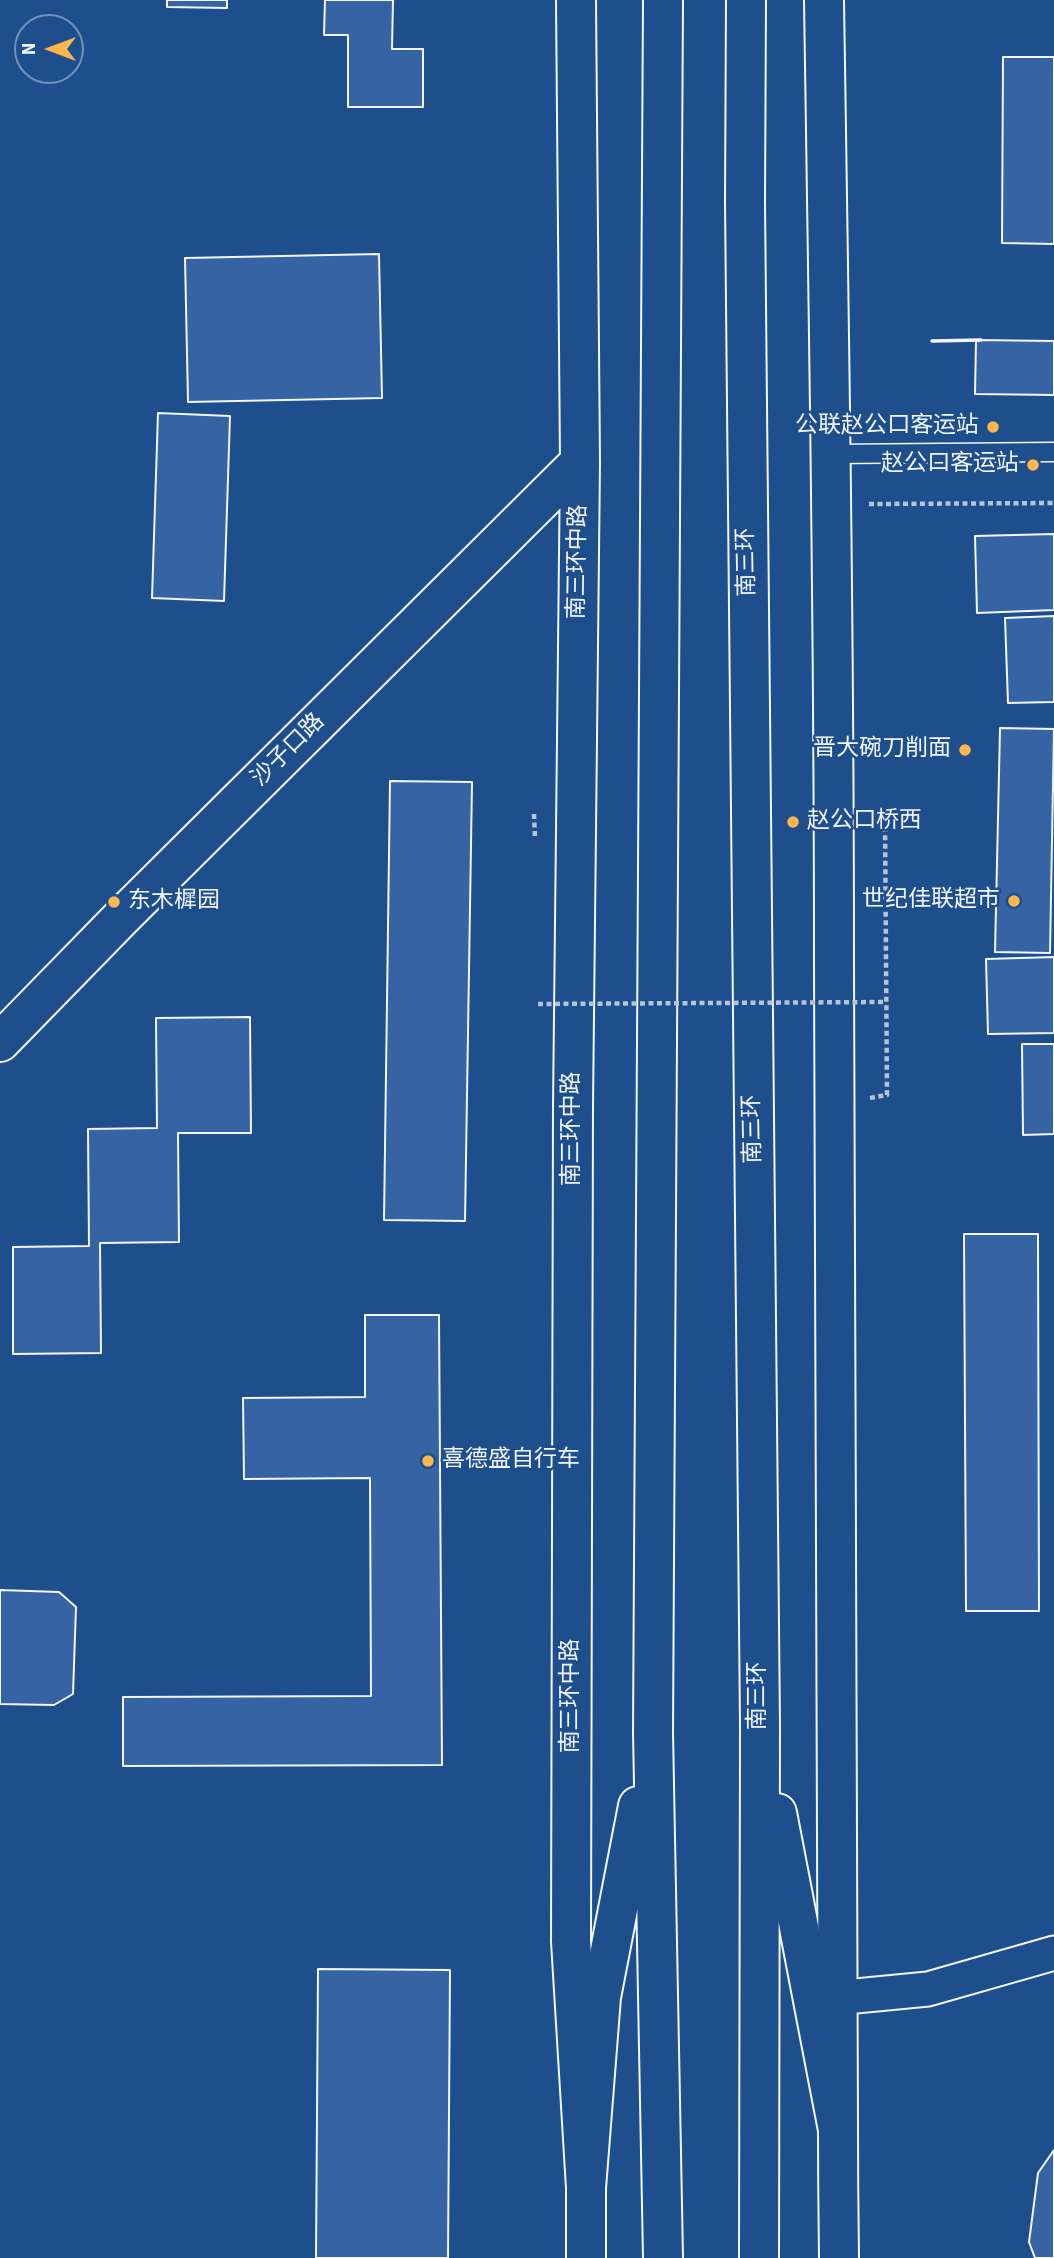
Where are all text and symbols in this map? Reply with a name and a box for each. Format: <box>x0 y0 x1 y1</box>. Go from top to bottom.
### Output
north arrow <box>14 14 84 84</box>
text: N <box>16 43 43 55</box>
place label: 公联赵公口客运站 <box>795 413 979 441</box>
marker: 公联赵公口客运站 <box>985 419 1001 435</box>
place label: 赵公口客运站 <box>881 451 1019 479</box>
marker: 赵公口客运站 <box>1025 457 1041 473</box>
street label: 南三环中路 <box>564 504 594 620</box>
street label: 南三环 <box>734 527 762 597</box>
street label: 沙子口路 <box>247 709 331 793</box>
place label: 晋大碗刀削面 <box>813 736 951 764</box>
marker: 晋大碗刀削面 <box>957 742 973 758</box>
place label: 赵公口桥西 <box>807 808 922 836</box>
marker: 赵公口桥西 <box>785 814 801 830</box>
place label: 世纪佳联超市 <box>862 887 1000 915</box>
place label: 东木樨园 <box>128 888 220 916</box>
marker: 世纪佳联超市 <box>1006 893 1022 909</box>
marker: 东木樨园 <box>106 894 122 910</box>
street label: 南三环中路 <box>559 1072 587 1186</box>
street label: 南三环 <box>740 1094 768 1164</box>
place label: 喜德盛自行车 <box>442 1447 580 1475</box>
marker: 喜德盛自行车 <box>420 1453 436 1469</box>
street label: 南三环中路 <box>558 1639 586 1753</box>
street label: 南三环 <box>745 1662 773 1730</box>

